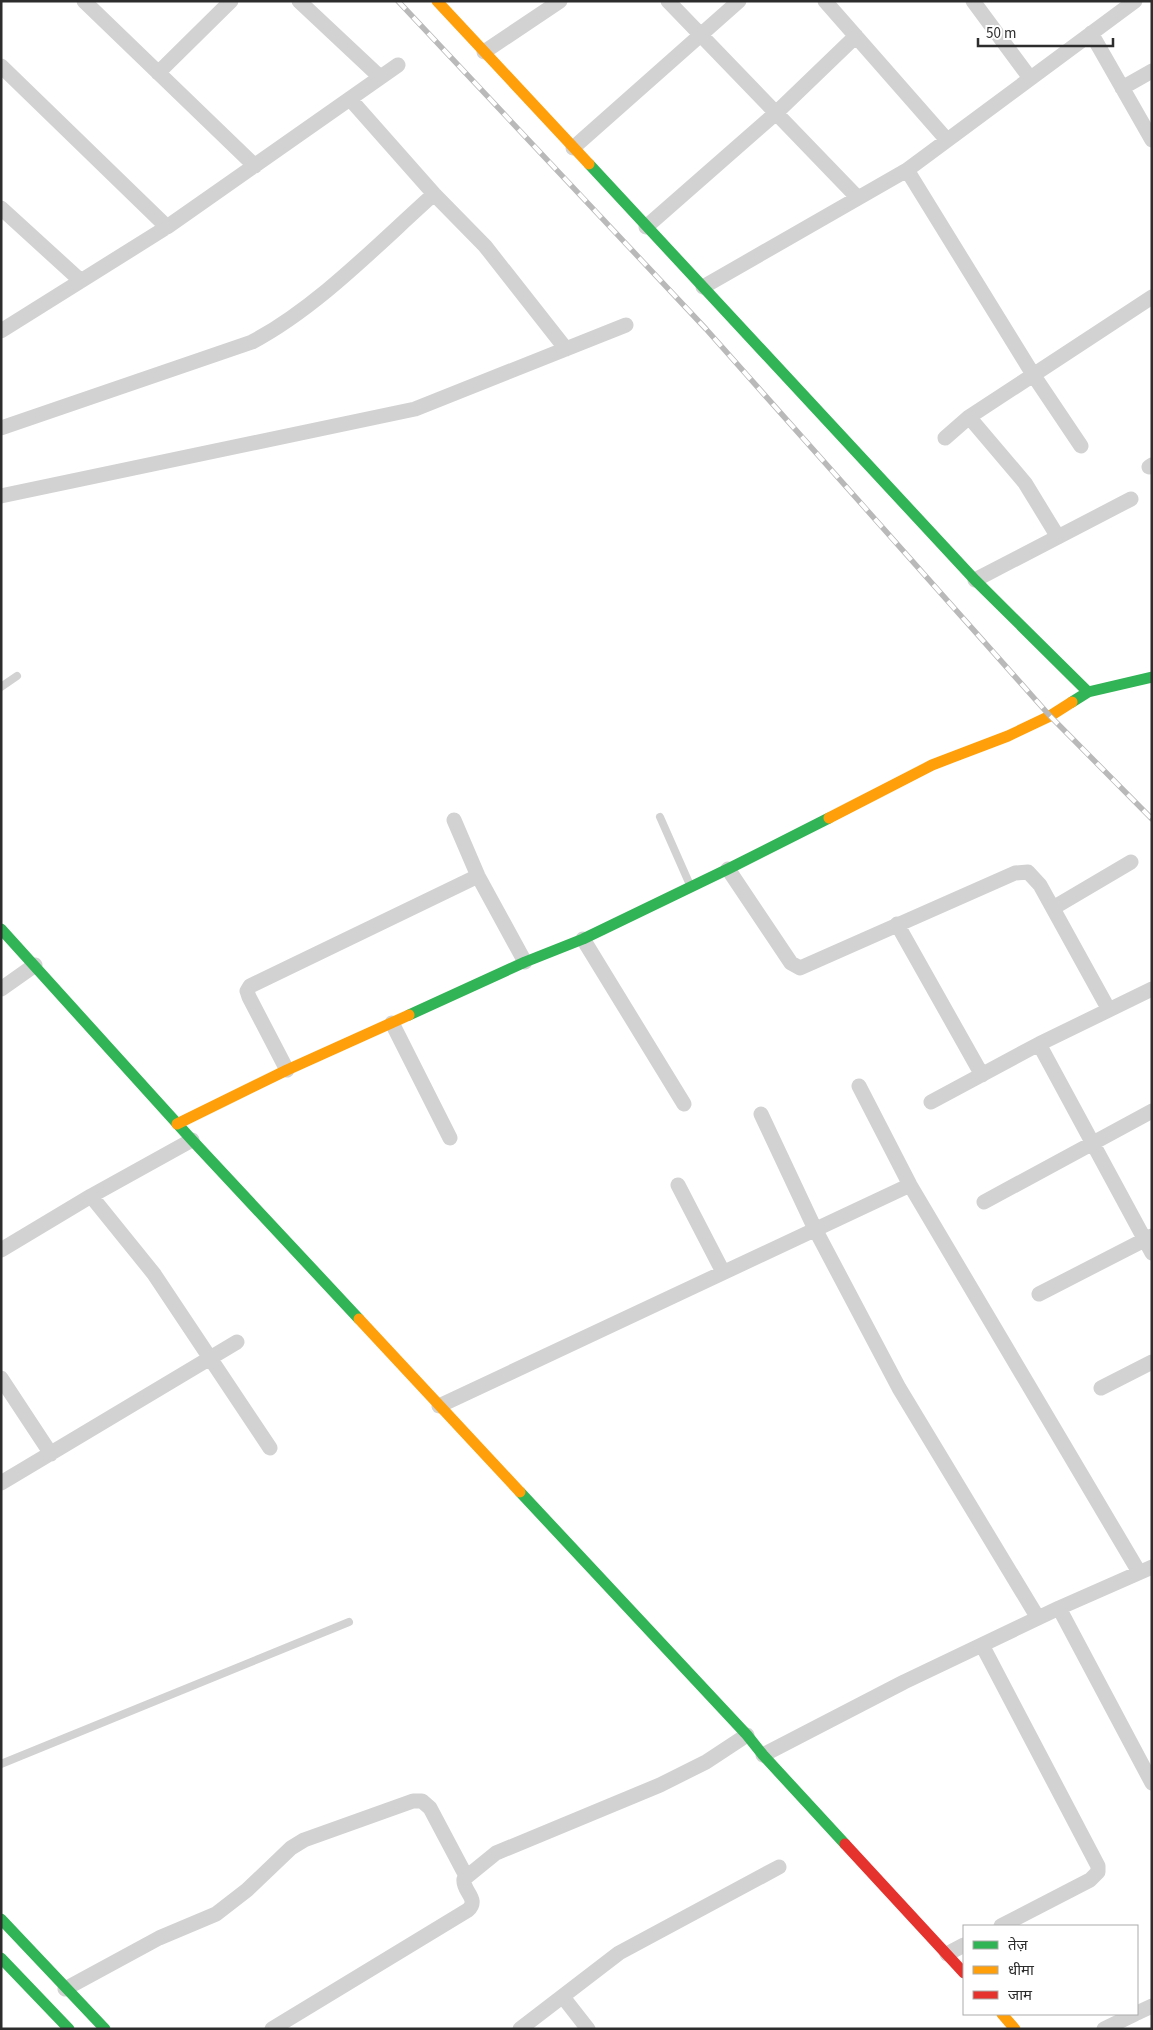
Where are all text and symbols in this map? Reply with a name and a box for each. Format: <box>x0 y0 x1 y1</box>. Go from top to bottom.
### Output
scale bar <box>978 15 1113 47</box>
text: 50 m <box>986 23 1016 44</box>
legend <box>963 1925 1138 2015</box>
text: तेज़ <box>1008 1935 1029 1956</box>
text: धीमा <box>1008 1960 1035 1981</box>
text: जाम <box>1008 1985 1033 2006</box>

